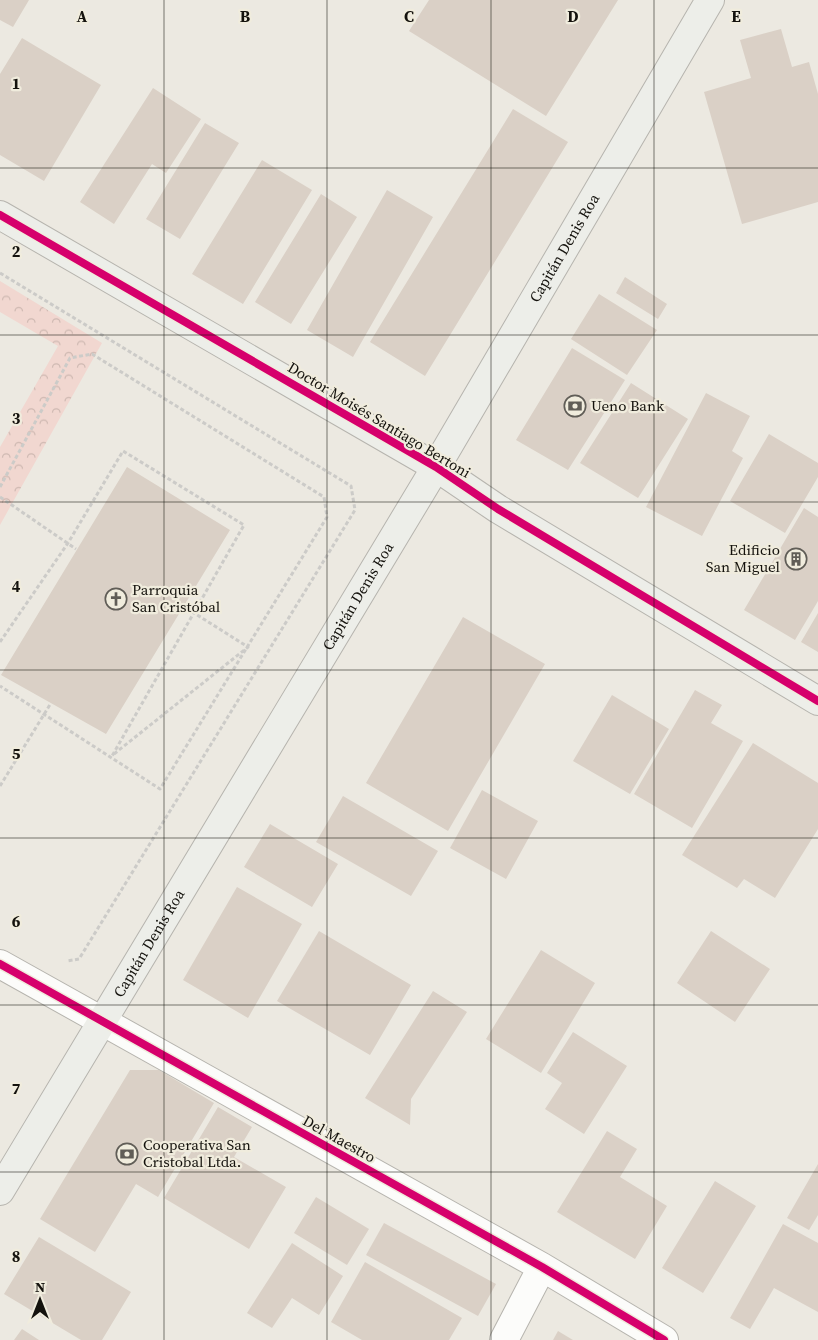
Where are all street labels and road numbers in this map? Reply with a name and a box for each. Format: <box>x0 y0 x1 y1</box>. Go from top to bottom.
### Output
street label: Capitán Denis Roa <box>524 189 604 306</box>
street label: Doctor Moisés Santiago Bertoni <box>284 356 475 483</box>
street label: Capitán Denis Roa <box>317 538 398 654</box>
street label: Capitán Denis Roa <box>108 885 189 1001</box>
street label: Del Maestro <box>299 1110 380 1167</box>

